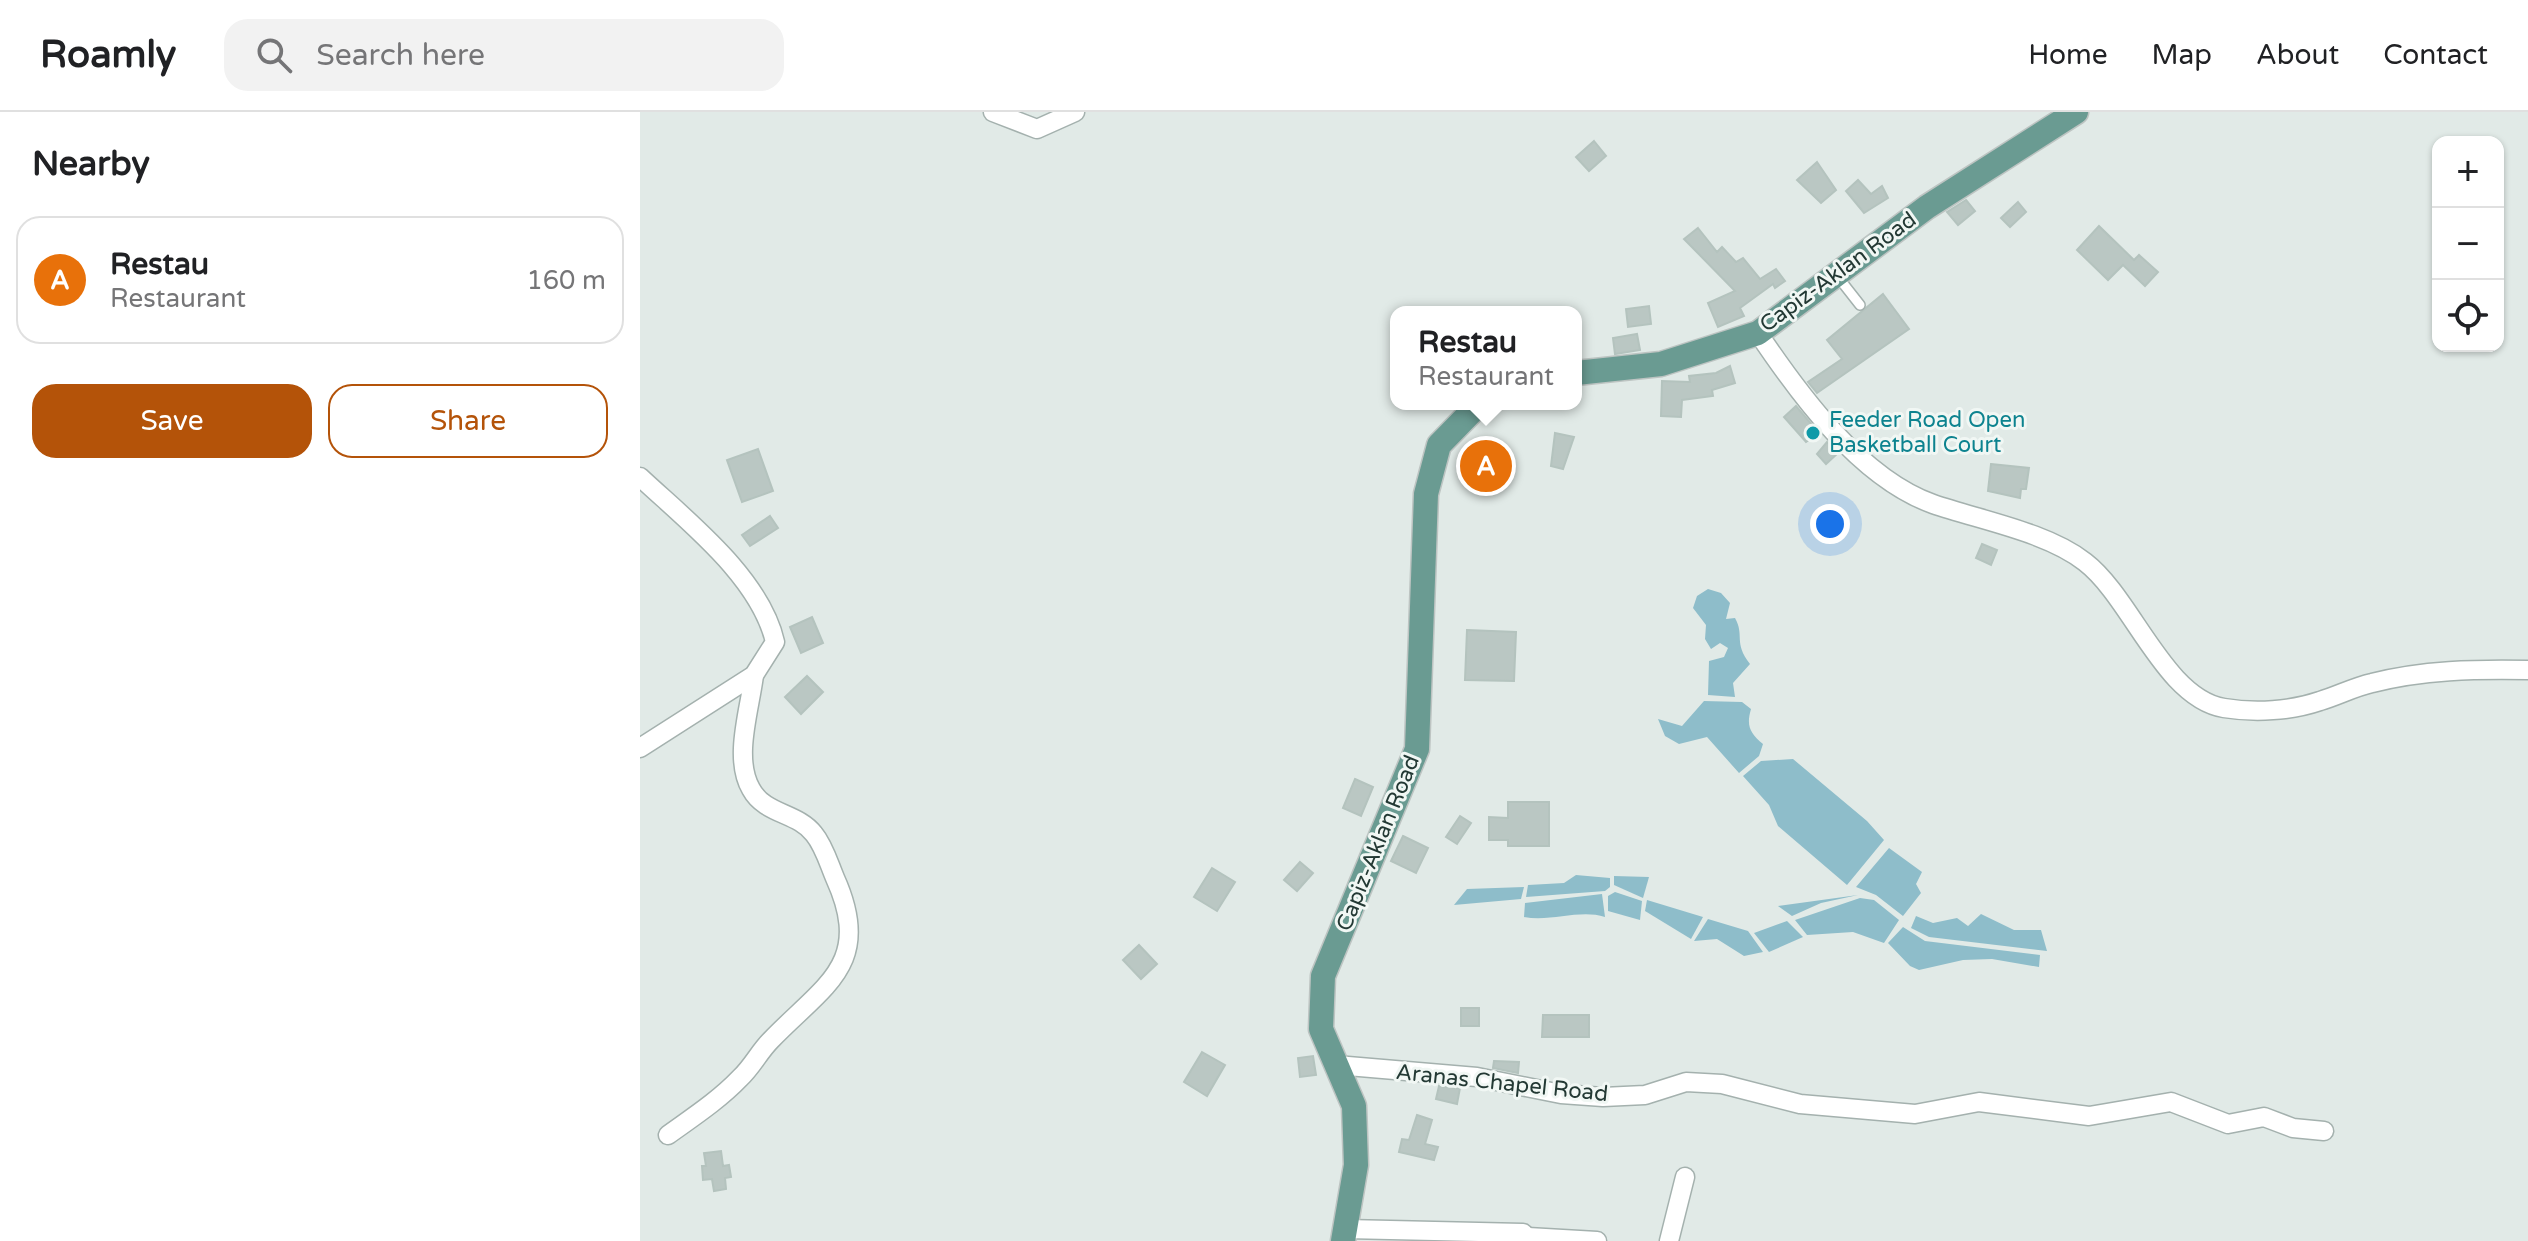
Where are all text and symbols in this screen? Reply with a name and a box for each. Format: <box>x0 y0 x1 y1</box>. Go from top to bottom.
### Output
search box <box>224 19 784 91</box>
text: Roamly <box>40 32 176 78</box>
icon: search <box>252 33 296 77</box>
text: Search here <box>316 37 485 74</box>
text: Home <box>2028 38 2108 72</box>
text: Map <box>2152 38 2212 72</box>
text: About <box>2256 38 2339 72</box>
text: Contact <box>2383 38 2488 72</box>
map controls <box>2432 136 2504 352</box>
button: + <box>2432 136 2504 208</box>
text: Nearby <box>32 144 150 185</box>
street label: Capiz-Aklan Road <box>1755 206 1921 338</box>
button: − <box>2432 208 2504 280</box>
text: Restau <box>110 246 209 283</box>
text: A <box>50 265 70 296</box>
text: 160 m <box>526 265 606 296</box>
button: locate <box>2432 280 2504 352</box>
text: Restaurant <box>110 283 246 314</box>
popup <box>1390 306 1582 410</box>
text: Restau <box>1418 324 1517 361</box>
text: Restaurant <box>1418 361 1554 392</box>
button: Save <box>32 384 312 458</box>
button: Share <box>328 384 608 458</box>
place label: Feeder Road Open Basketball Court <box>1829 407 2025 458</box>
marker: Feeder Road Open Basketball Court <box>1804 424 1822 442</box>
pin: A <box>1460 436 1512 496</box>
your location <box>1810 504 1850 544</box>
street label: Capiz-Aklan Road <box>1331 751 1425 935</box>
street label: Aranas Chapel Road <box>1395 1059 1609 1107</box>

